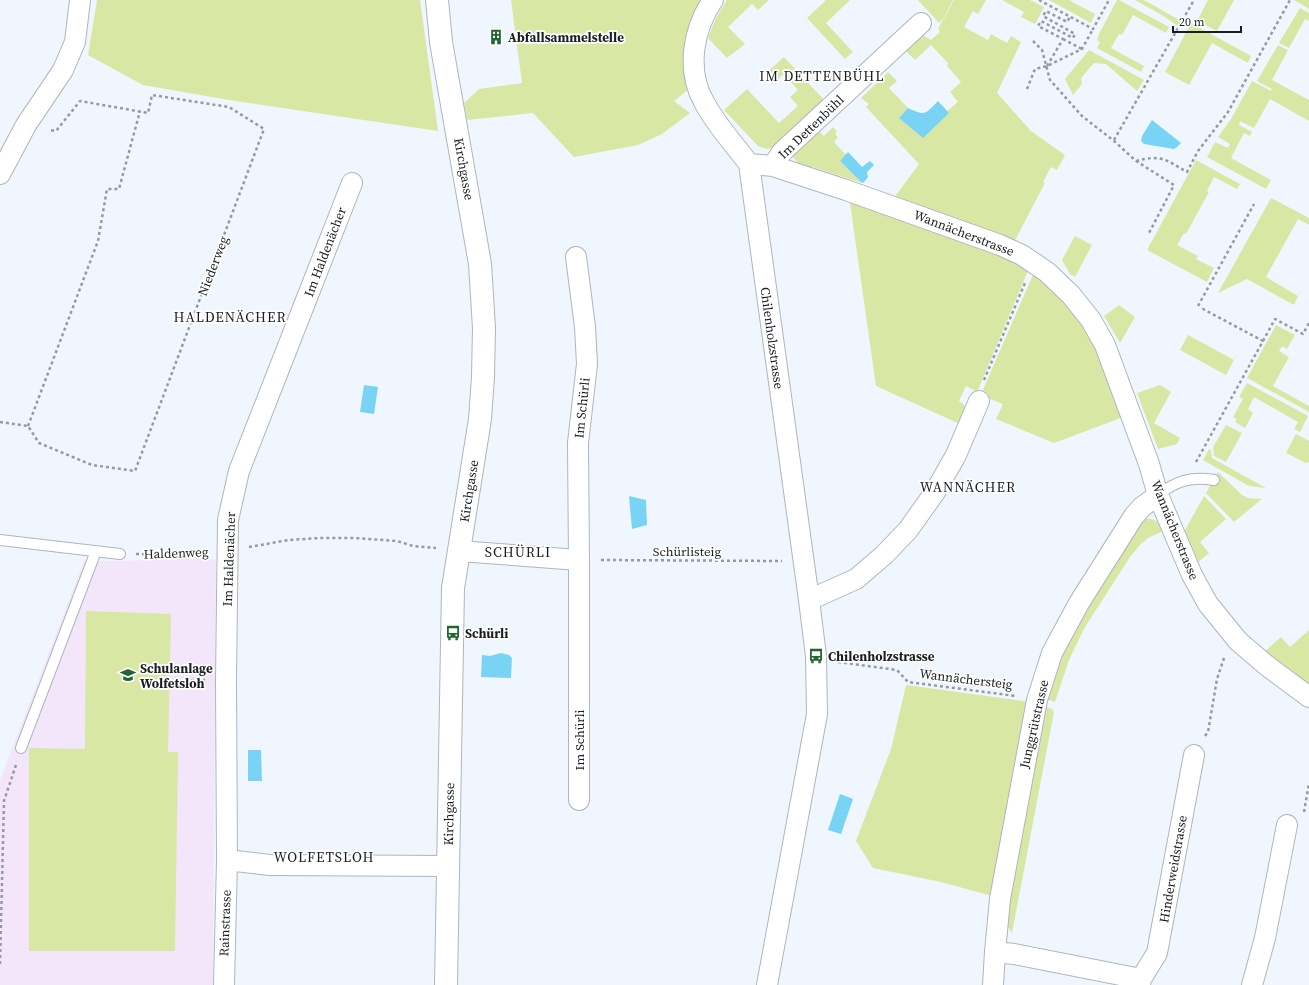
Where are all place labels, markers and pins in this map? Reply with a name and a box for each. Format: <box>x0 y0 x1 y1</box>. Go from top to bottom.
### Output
building icon: Abfallsammelstelle <box>487 28 505 46</box>
place label: Abfallsammelstelle <box>508 29 624 46</box>
bus stop icon: Schürli <box>444 624 462 642</box>
place label: Schürli <box>465 625 508 642</box>
bus stop icon: Chilenholzstrasse <box>807 647 825 665</box>
place label: Chilenholzstrasse <box>828 648 935 665</box>
place label: Schulanlage Wolfetsloh <box>140 660 213 692</box>
school or university icon: Schulanlage Wolfetsloh <box>119 666 137 684</box>

